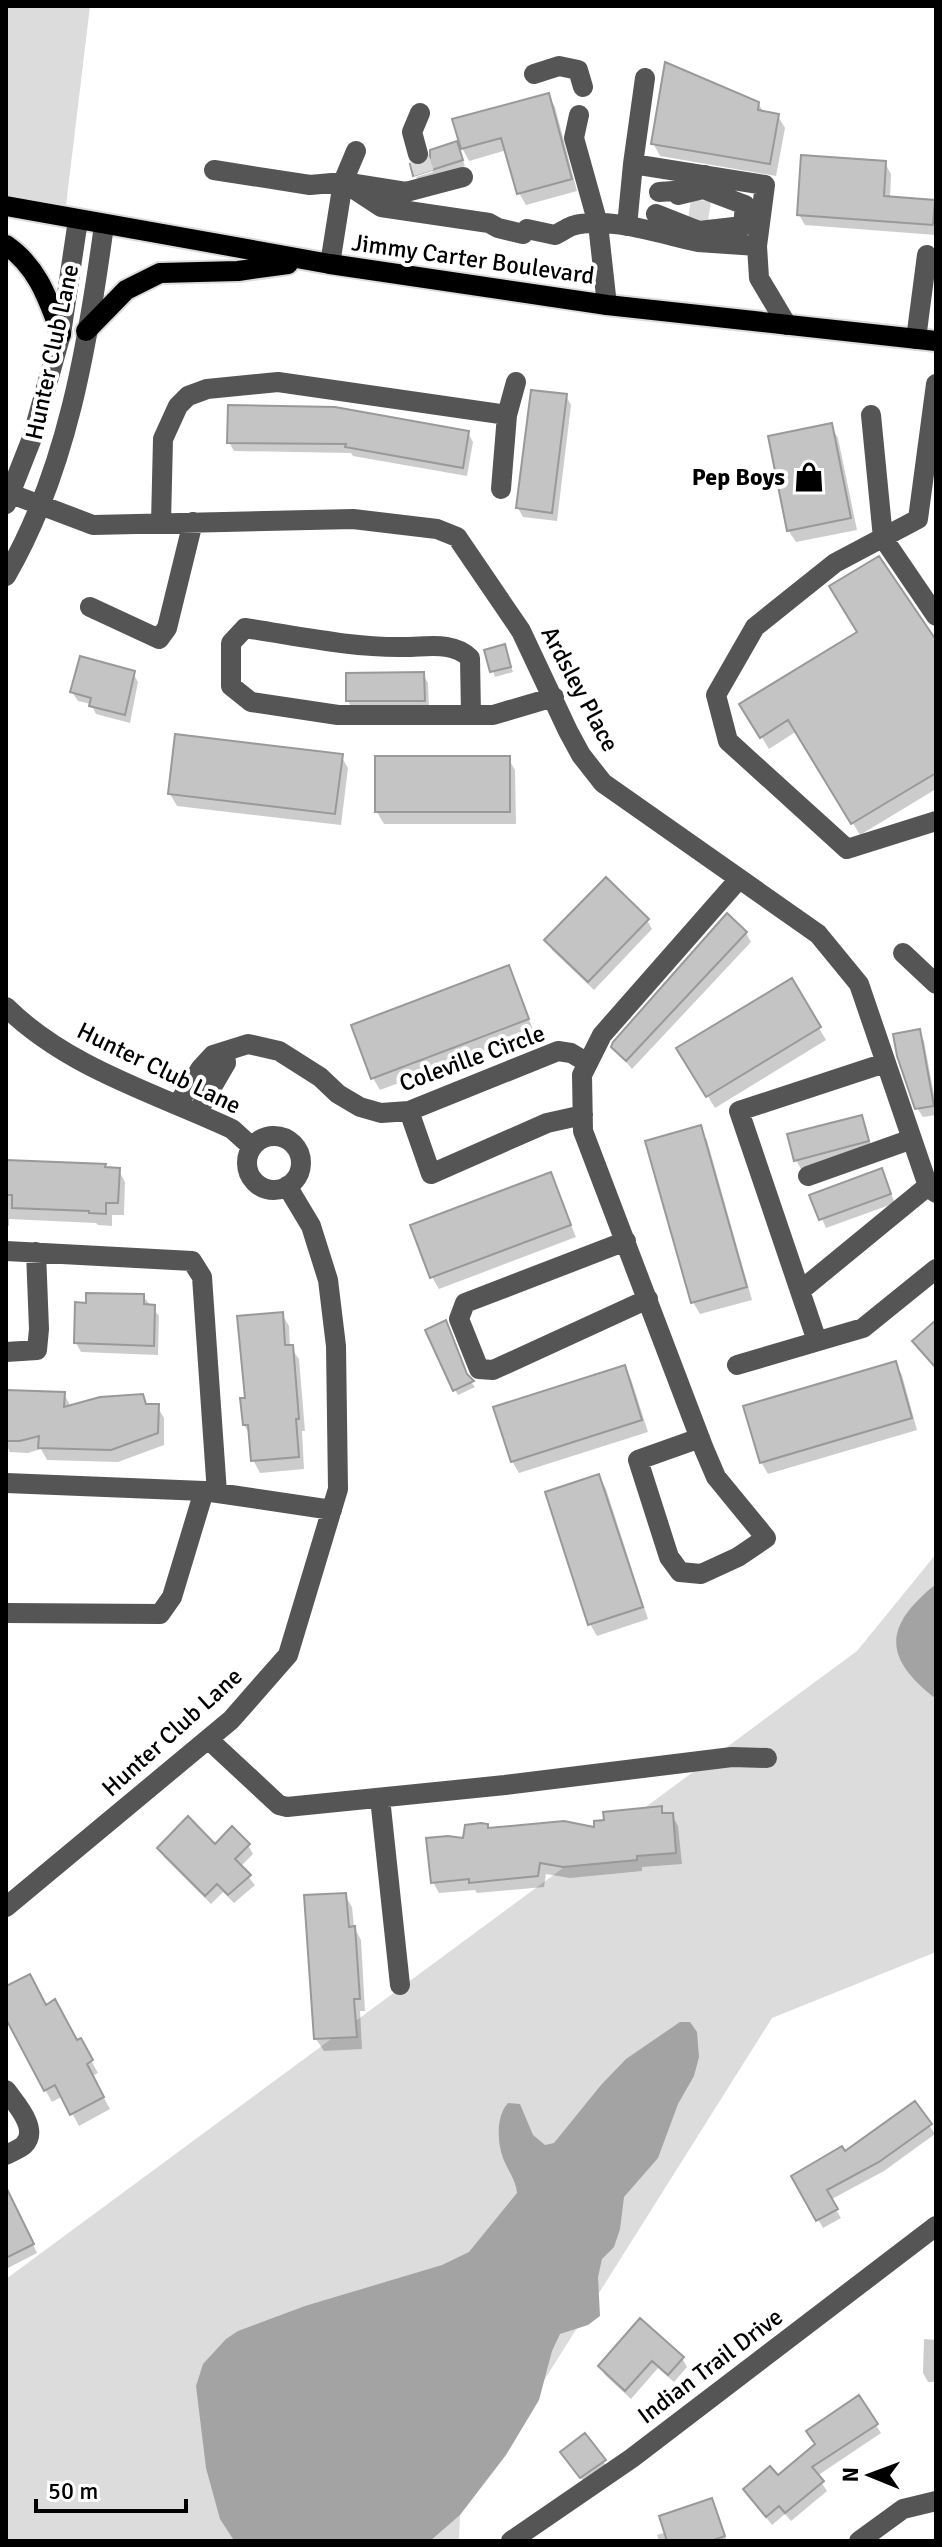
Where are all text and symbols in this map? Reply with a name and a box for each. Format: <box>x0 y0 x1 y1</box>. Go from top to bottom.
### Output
street label: Jimmy Carter Boulevard <box>350 227 596 291</box>
street label: Hunter Club Lane <box>19 262 85 442</box>
shop icon: Pep Boys <box>792 460 826 494</box>
place label: Pep Boys <box>692 462 785 492</box>
street label: Ardsley Place <box>534 621 626 757</box>
street label: Hunter Club Lane <box>72 1015 246 1121</box>
street label: Coleville Circle <box>395 1018 549 1098</box>
street label: Hunter Club Lane <box>96 1661 248 1803</box>
street label: Indian Trail Drive <box>632 2302 788 2430</box>
north arrow <box>830 2435 910 2515</box>
scale bar <box>36 2463 186 2513</box>
text: N <box>837 2467 864 2483</box>
text: 50 m <box>48 2476 98 2506</box>

